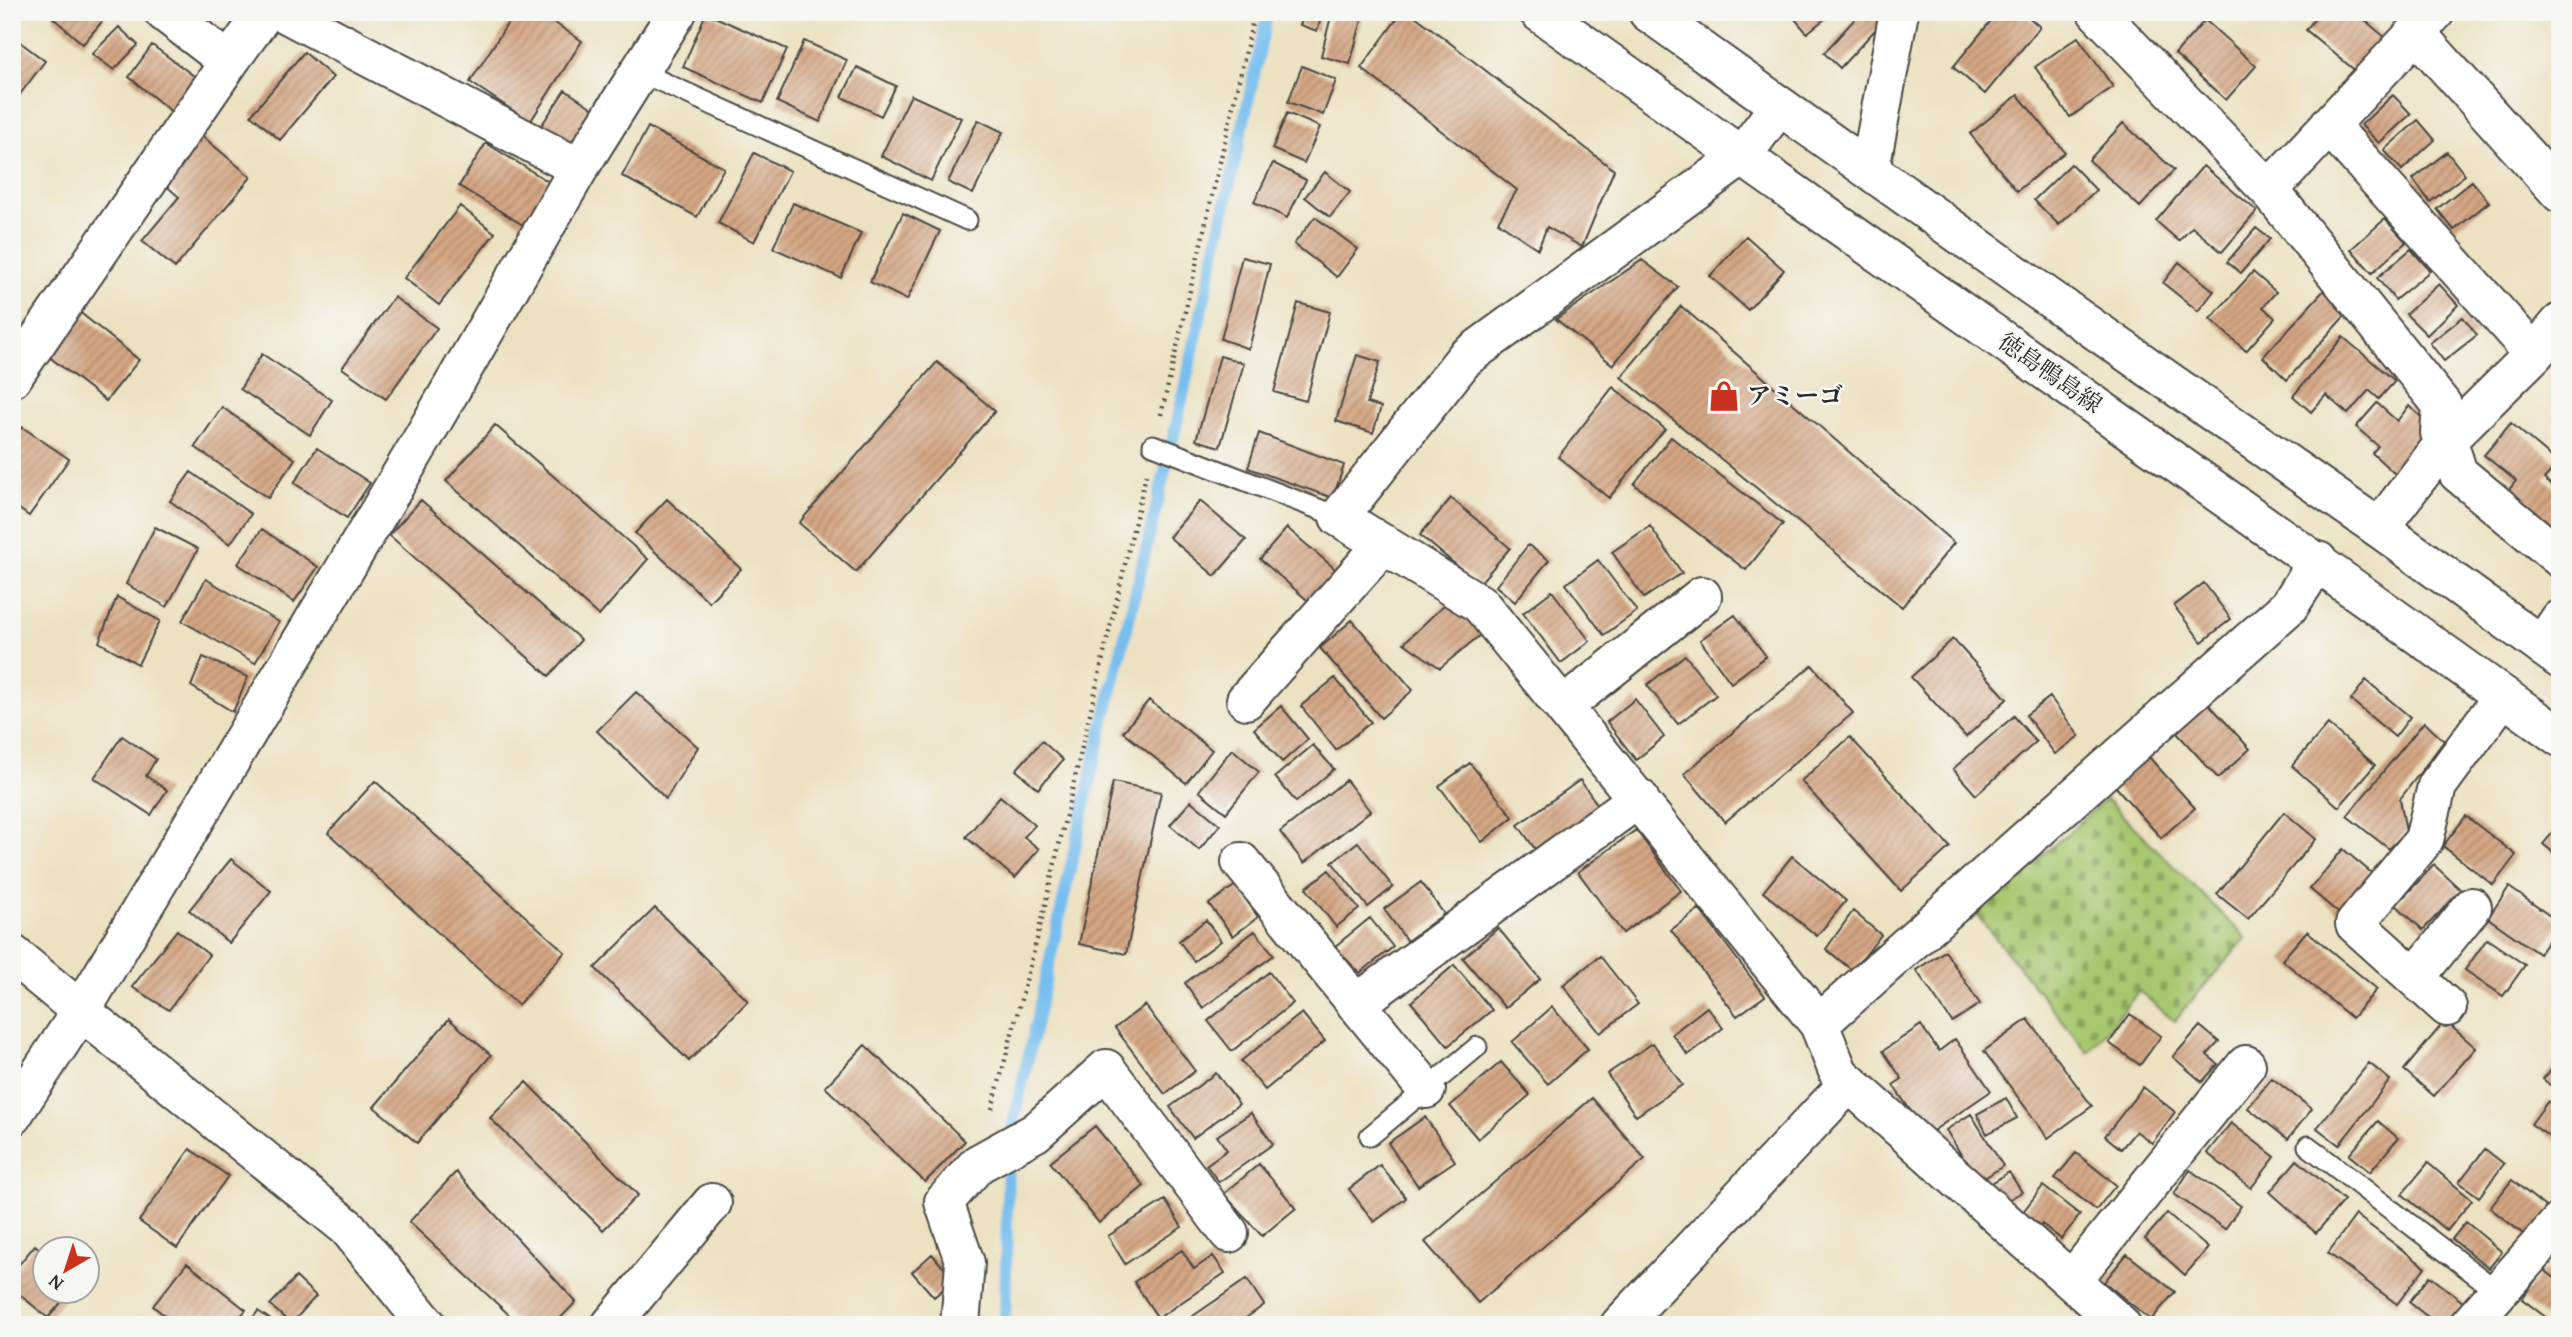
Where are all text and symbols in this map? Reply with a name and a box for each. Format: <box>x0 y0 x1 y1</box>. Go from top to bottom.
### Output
street label: 徳島鴨島線 <box>1991 324 2109 421</box>
place label: アミーゴ <box>1747 378 1843 413</box>
shop icon: アミーゴ <box>1707 379 1741 413</box>
north arrow <box>32 1236 102 1306</box>
text: N <box>41 1268 69 1298</box>

